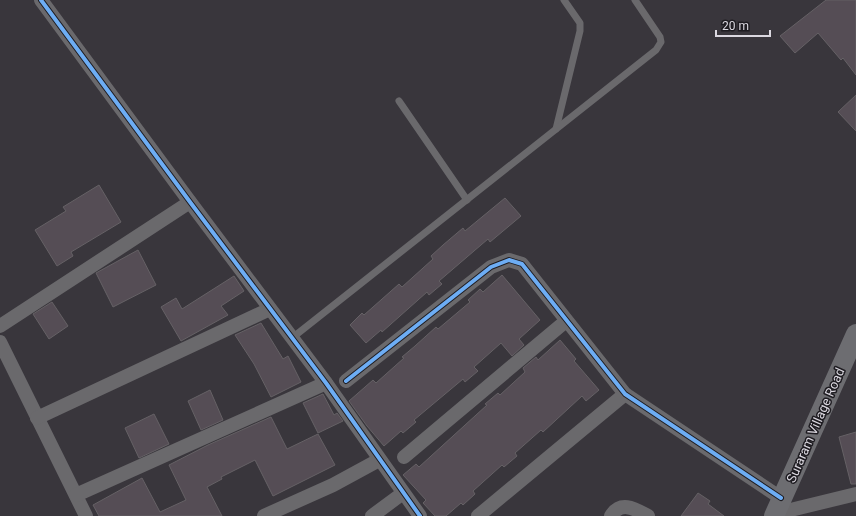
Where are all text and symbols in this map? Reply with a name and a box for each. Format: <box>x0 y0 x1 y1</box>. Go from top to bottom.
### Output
scale bar <box>716 12 770 38</box>
text: 20 m <box>722 19 749 33</box>
street label: Suraram Village Road <box>783 365 848 485</box>

